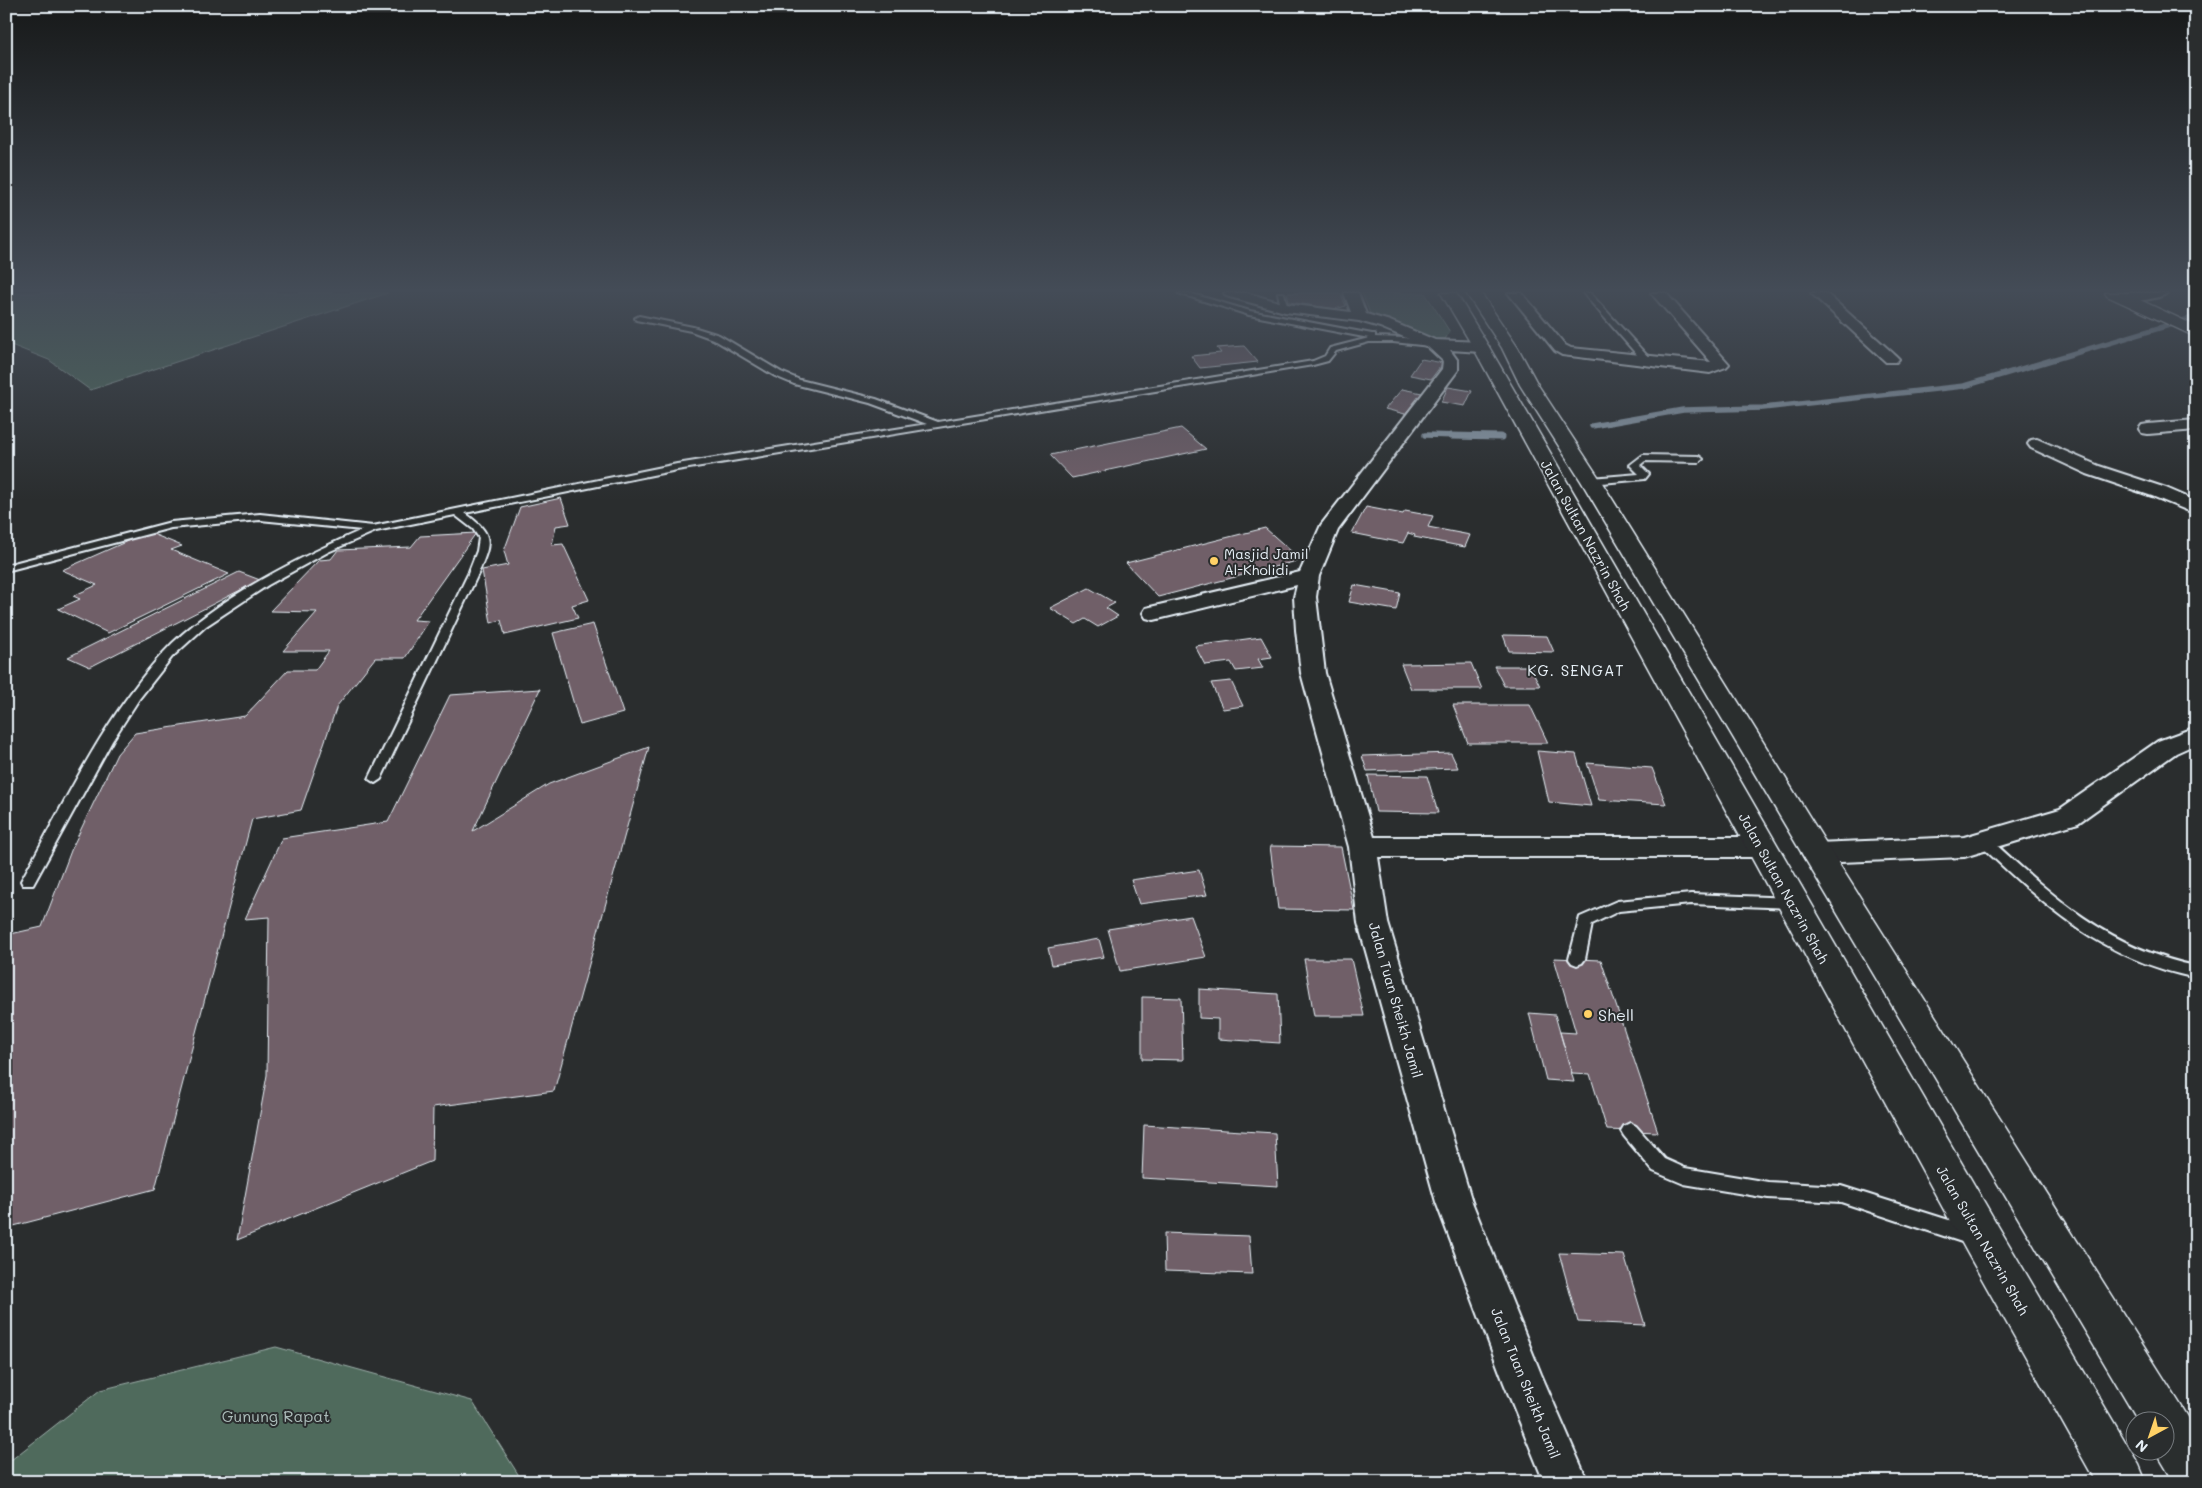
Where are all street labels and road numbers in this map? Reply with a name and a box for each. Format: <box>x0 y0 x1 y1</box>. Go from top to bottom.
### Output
street label: Jalan Sultan Nazrin Shah <box>1537 456 1636 614</box>
street label: Jalan Sultan Nazrin Shah <box>1735 809 1834 967</box>
street label: Jalan Tuan Sheikh Jamil <box>1365 920 1427 1080</box>
street label: Jalan Sultan Nazrin Shah <box>1932 1162 2034 1318</box>
street label: Jalan Tuan Sheikh Jamil <box>1487 1305 1565 1461</box>

